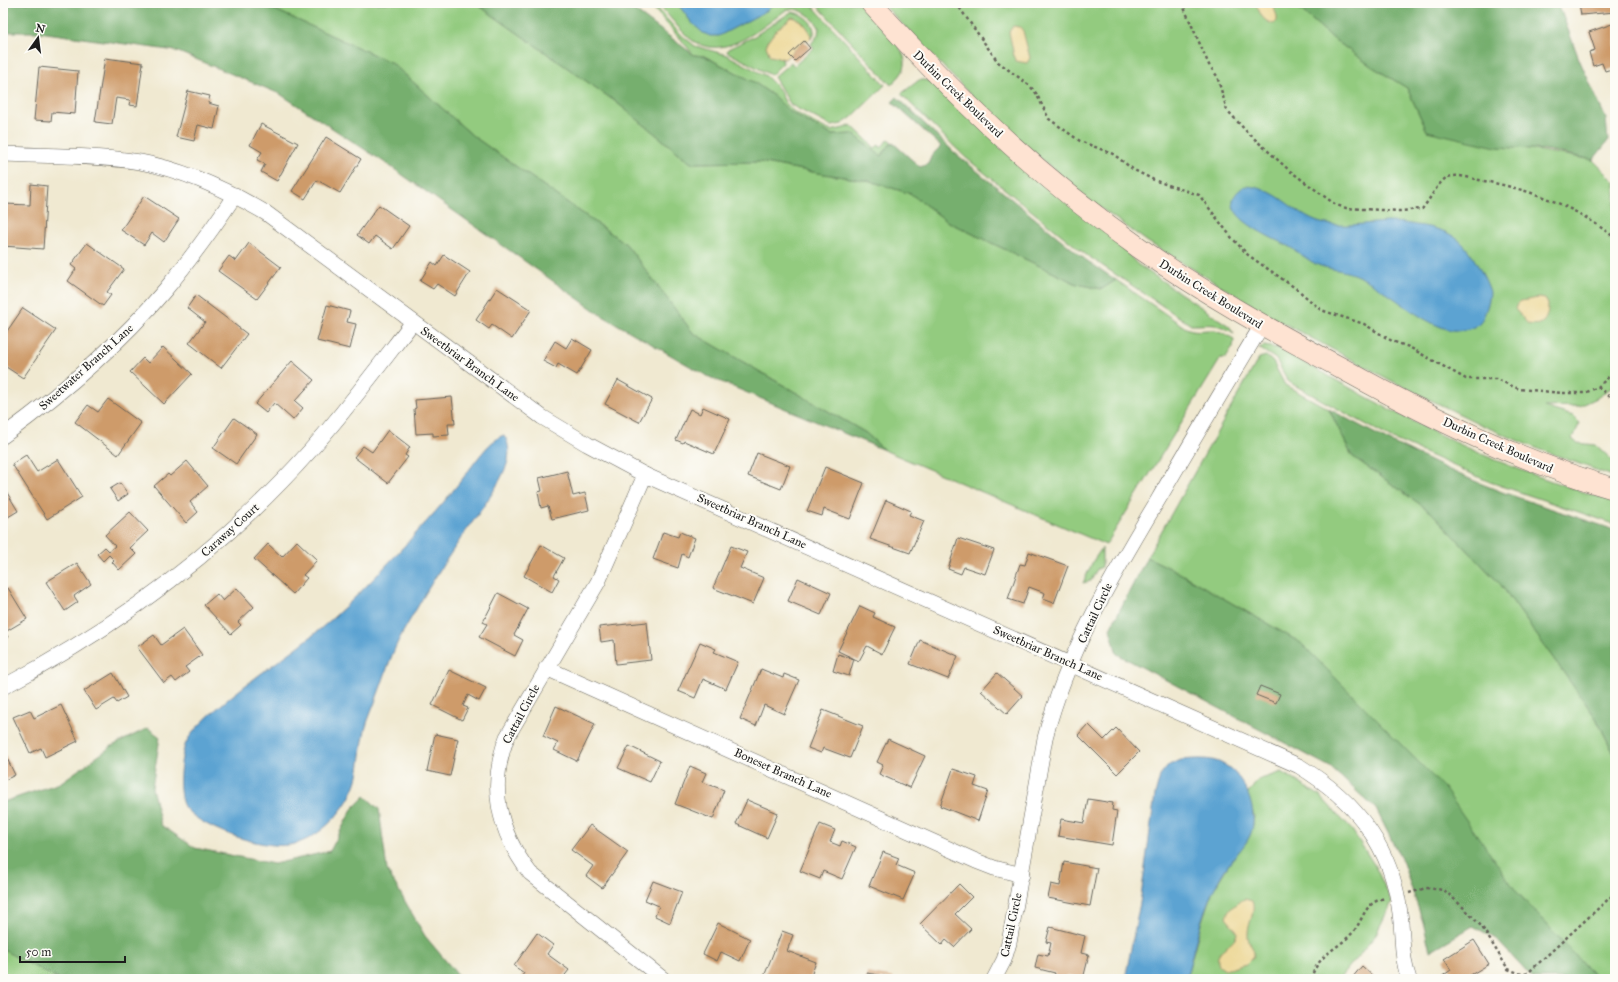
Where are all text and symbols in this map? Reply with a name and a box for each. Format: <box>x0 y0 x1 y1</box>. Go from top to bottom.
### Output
north arrow <box>18 18 58 58</box>
text: N <box>34 21 47 36</box>
street label: Durbin Creek Boulevard <box>910 48 1006 140</box>
street label: Durbin Creek Boulevard <box>1157 257 1265 331</box>
street label: Sweetwater Branch Lane <box>36 321 136 413</box>
street label: Sweetbriar Branch Lane <box>418 324 522 404</box>
street label: Durbin Creek Boulevard <box>1441 414 1555 476</box>
street label: Sweetbriar Branch Lane <box>695 491 809 551</box>
street label: Caraway Court <box>198 500 262 560</box>
street label: Cattail Circle <box>1075 581 1115 645</box>
street label: Sweetbriar Branch Lane <box>991 623 1105 683</box>
street label: Cattail Circle <box>500 682 542 746</box>
street label: Boneset Branch Lane <box>732 745 834 801</box>
street label: Cattail Circle <box>997 892 1025 958</box>
scale bar <box>20 938 125 964</box>
text: 50 m <box>26 945 51 959</box>

